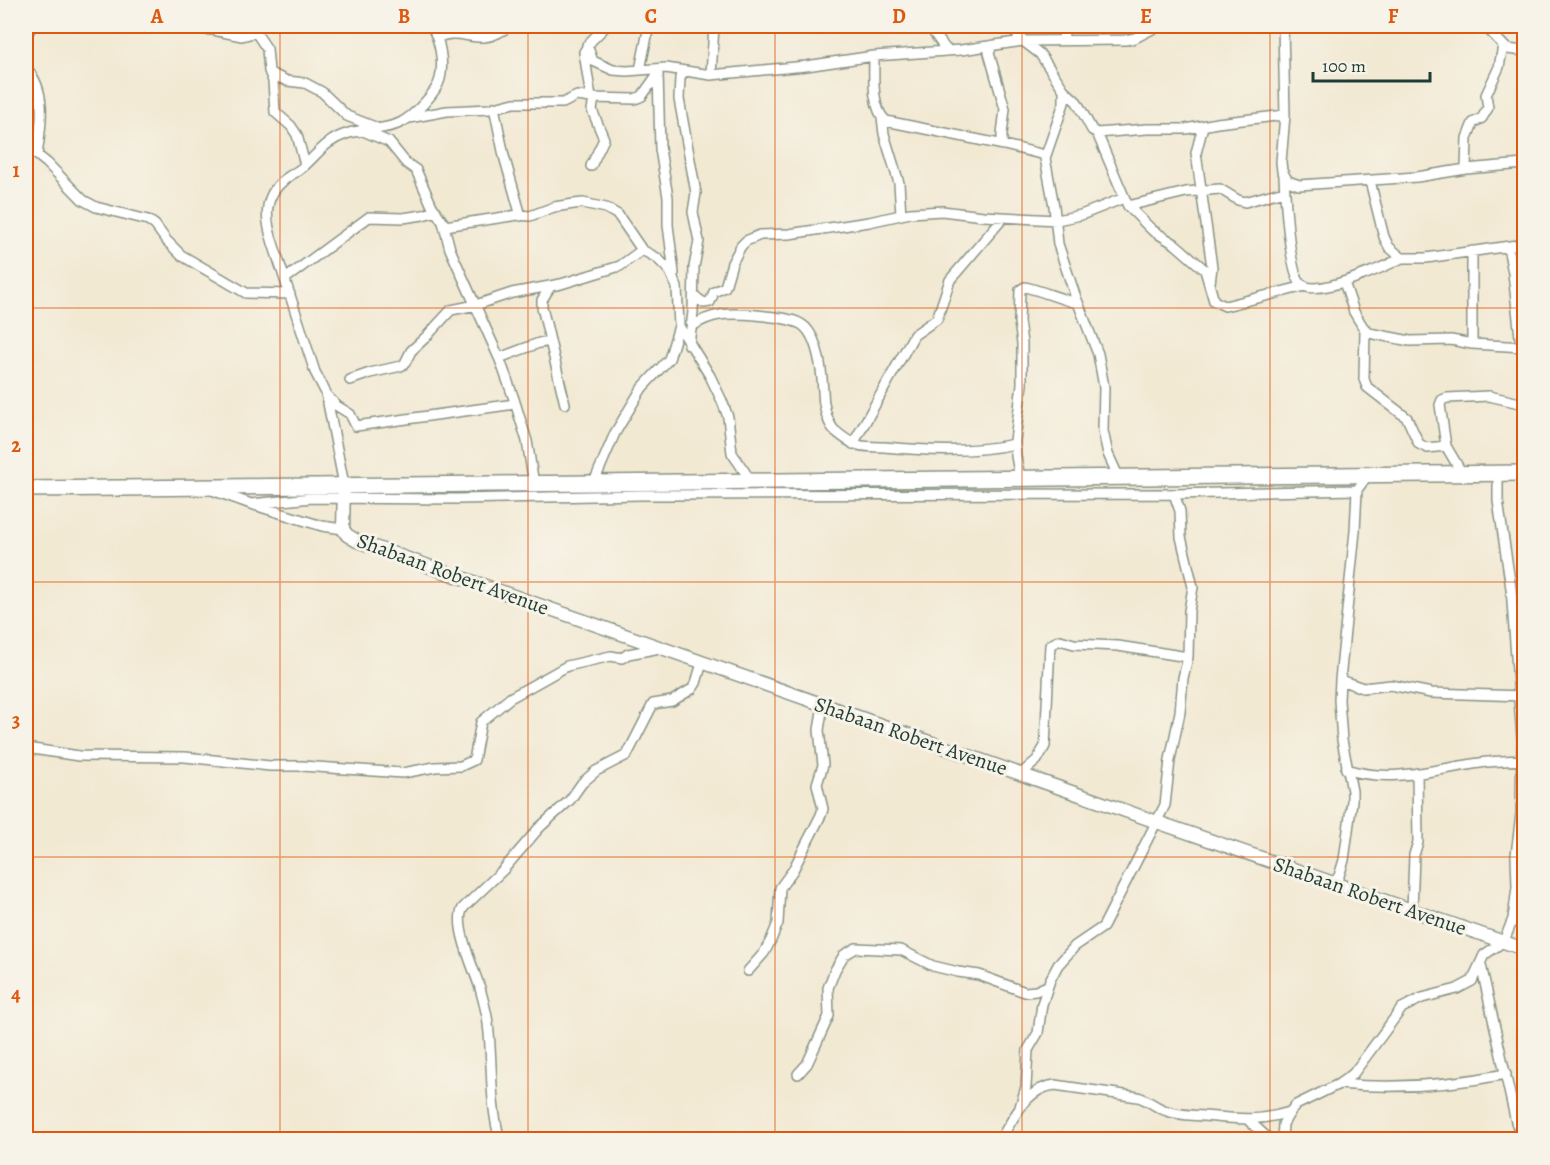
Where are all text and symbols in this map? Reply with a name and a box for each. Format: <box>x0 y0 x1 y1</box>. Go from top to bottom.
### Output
text: A <box>150 3 164 30</box>
text: B <box>398 3 410 30</box>
text: C <box>645 3 657 30</box>
text: D <box>892 3 906 30</box>
text: E <box>1140 3 1152 30</box>
text: F <box>1388 3 1399 30</box>
scale bar <box>1313 45 1430 83</box>
text: 100 m <box>1322 54 1366 78</box>
text: 1 <box>12 157 20 184</box>
text: 2 <box>11 432 21 459</box>
street label: Shabaan Robert Avenue <box>353 526 553 622</box>
street label: Shabaan Robert Avenue <box>811 690 1011 782</box>
text: 3 <box>12 707 20 734</box>
street label: Shabaan Robert Avenue <box>1270 850 1470 942</box>
text: 4 <box>11 981 21 1008</box>

